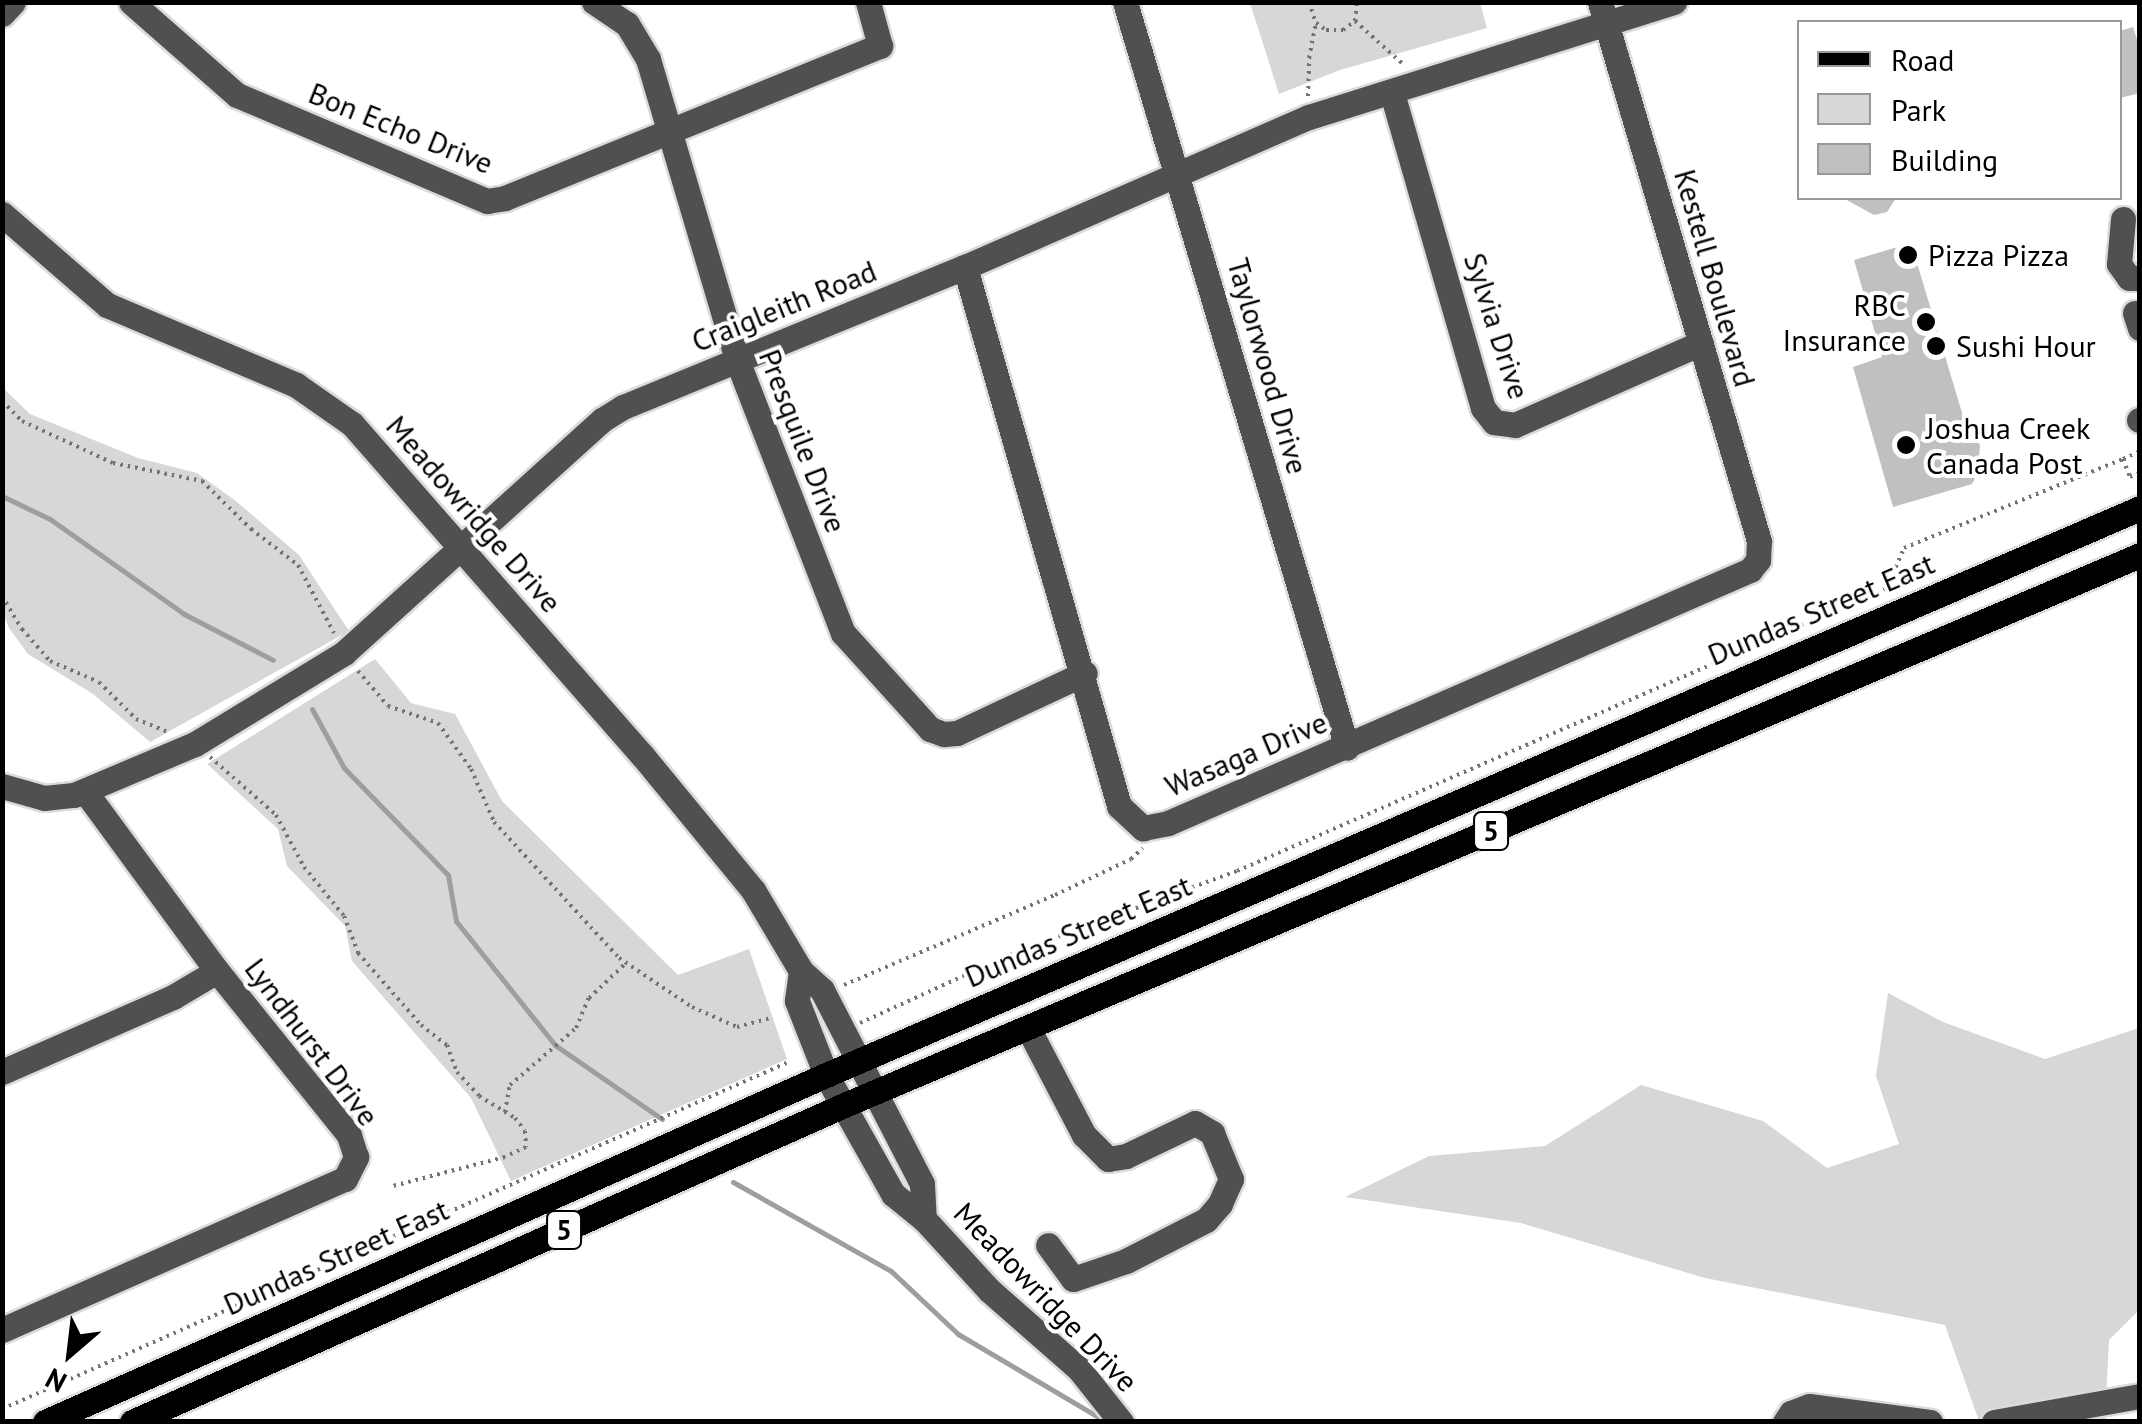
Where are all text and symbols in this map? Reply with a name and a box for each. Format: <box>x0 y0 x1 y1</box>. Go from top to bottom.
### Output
legend <box>1797 20 2122 200</box>
text: Road <box>1891 40 1955 79</box>
street label: Bon Echo Drive <box>304 75 498 181</box>
text: Park <box>1891 90 1946 129</box>
text: Building <box>1891 140 1998 179</box>
street label: Kestell Boulevard <box>1667 165 1763 391</box>
place label: Pizza Pizza <box>1928 237 2069 273</box>
marker: Pizza Pizza <box>1897 244 1919 266</box>
street label: Sylvia Drive <box>1457 248 1537 404</box>
street label: Craigleith Road <box>686 253 882 359</box>
street label: Taylorwood Drive <box>1220 254 1316 478</box>
place label: RBC Insurance <box>1782 287 1906 358</box>
marker: RBC Insurance <box>1915 311 1937 333</box>
place label: Sushi Hour <box>1956 328 2096 364</box>
marker: Sushi Hour <box>1925 335 1947 357</box>
street label: Presquile Drive <box>752 344 854 538</box>
street label: Meadowridge Drive <box>379 408 569 620</box>
place label: Joshua Creek Canada Post <box>1926 410 2090 480</box>
marker: Joshua Creek Canada Post <box>1895 434 1917 456</box>
street label: Dundas Street East <box>1702 545 1940 673</box>
street label: Wasaga Drive <box>1160 704 1332 804</box>
road number: 5 <box>1471 808 1511 854</box>
street label: Dundas Street East <box>959 867 1197 995</box>
street label: Lyndhurst Drive <box>237 951 387 1133</box>
street label: Dundas Street East <box>218 1191 454 1323</box>
street label: Meadowridge Drive <box>947 1195 1145 1399</box>
road number: 5 <box>544 1207 584 1253</box>
north arrow <box>20 1304 120 1404</box>
text: N <box>39 1360 72 1402</box>

